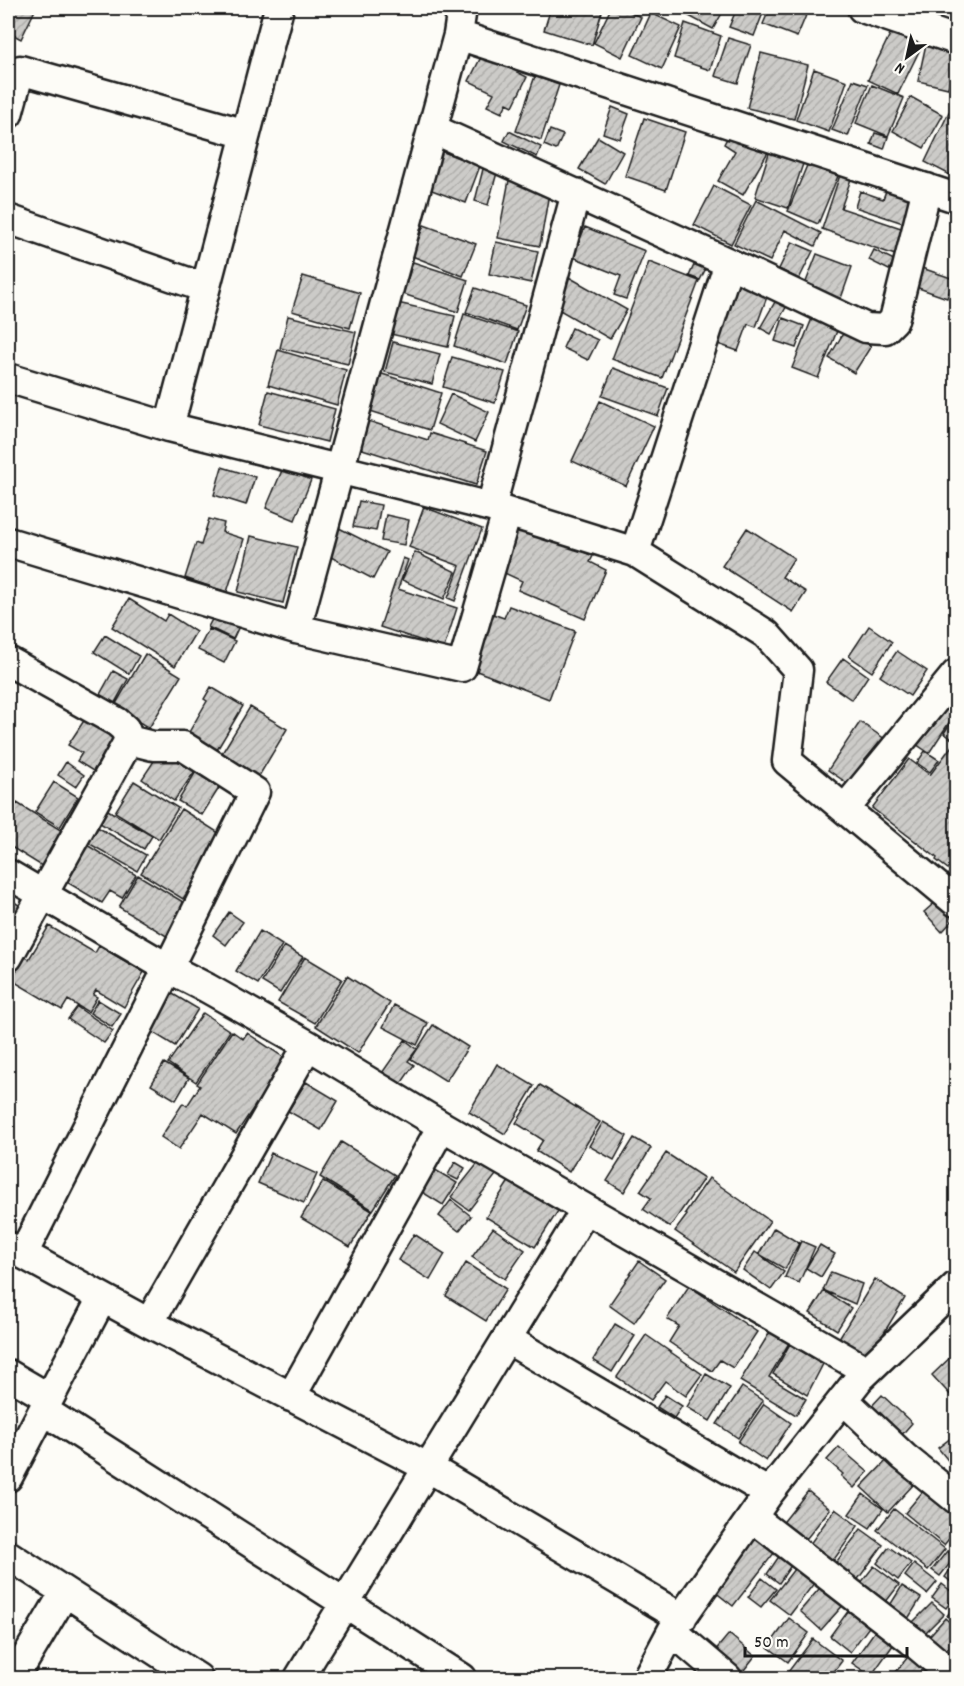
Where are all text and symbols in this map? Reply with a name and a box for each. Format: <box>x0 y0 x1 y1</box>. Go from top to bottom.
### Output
north arrow <box>877 27 937 87</box>
text: N <box>891 56 910 79</box>
scale bar <box>745 1620 907 1658</box>
text: 50 m <box>754 1631 789 1656</box>

